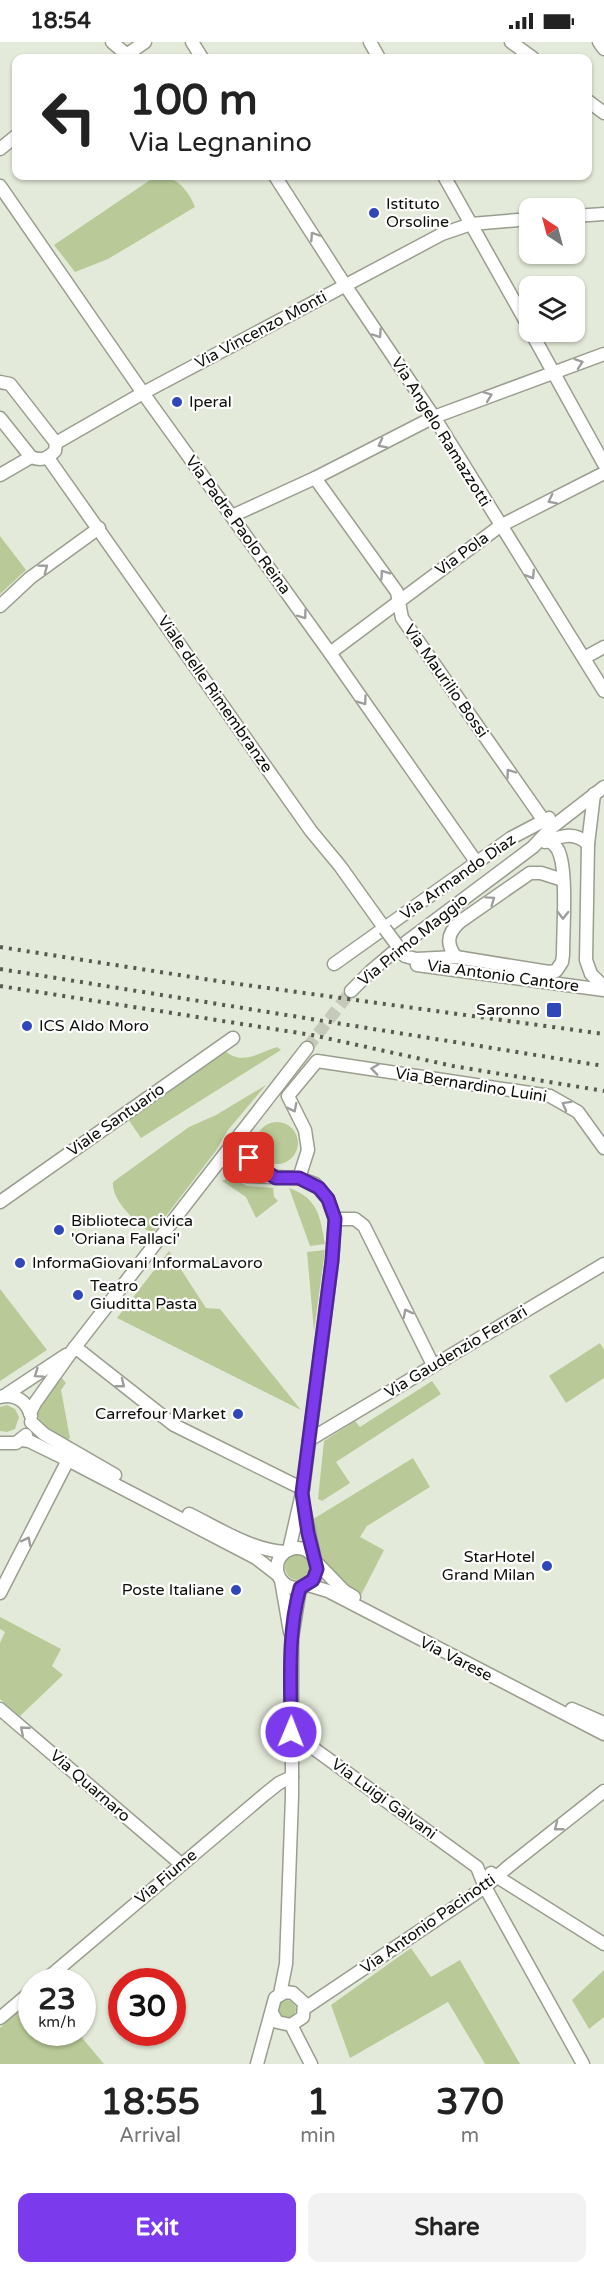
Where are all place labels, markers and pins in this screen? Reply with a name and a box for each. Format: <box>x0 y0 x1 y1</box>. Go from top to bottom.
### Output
place label: Istituto Orsoline <box>386 194 449 232</box>
marker: Istituto Orsoline <box>367 206 381 220</box>
place label: Iperal <box>189 392 232 412</box>
marker: Iperal <box>170 395 184 409</box>
place label: Saronno <box>476 1000 540 1020</box>
marker: Saronno <box>545 1001 563 1019</box>
place label: ICS Aldo Moro <box>39 1016 149 1036</box>
marker: ICS Aldo Moro <box>20 1019 34 1033</box>
pin <box>223 1132 274 1183</box>
place label: Biblioteca civica 'Oriana Fallaci' <box>71 1211 193 1249</box>
marker: Biblioteca civica 'Oriana Fallaci' <box>52 1223 66 1237</box>
place label: InformaGiovani InformaLavoro <box>32 1253 263 1273</box>
marker: InformaGiovani InformaLavoro <box>13 1256 27 1270</box>
place label: Teatro Giuditta Pasta <box>90 1276 197 1314</box>
marker: Teatro Giuditta Pasta <box>71 1288 85 1302</box>
place label: Carrefour Market <box>95 1404 226 1424</box>
marker: Carrefour Market <box>231 1407 245 1421</box>
place label: StarHotel Grand Milan <box>442 1547 535 1585</box>
marker: StarHotel Grand Milan <box>540 1559 554 1573</box>
place label: Poste Italiane <box>122 1580 224 1600</box>
marker: Poste Italiane <box>229 1583 243 1597</box>

